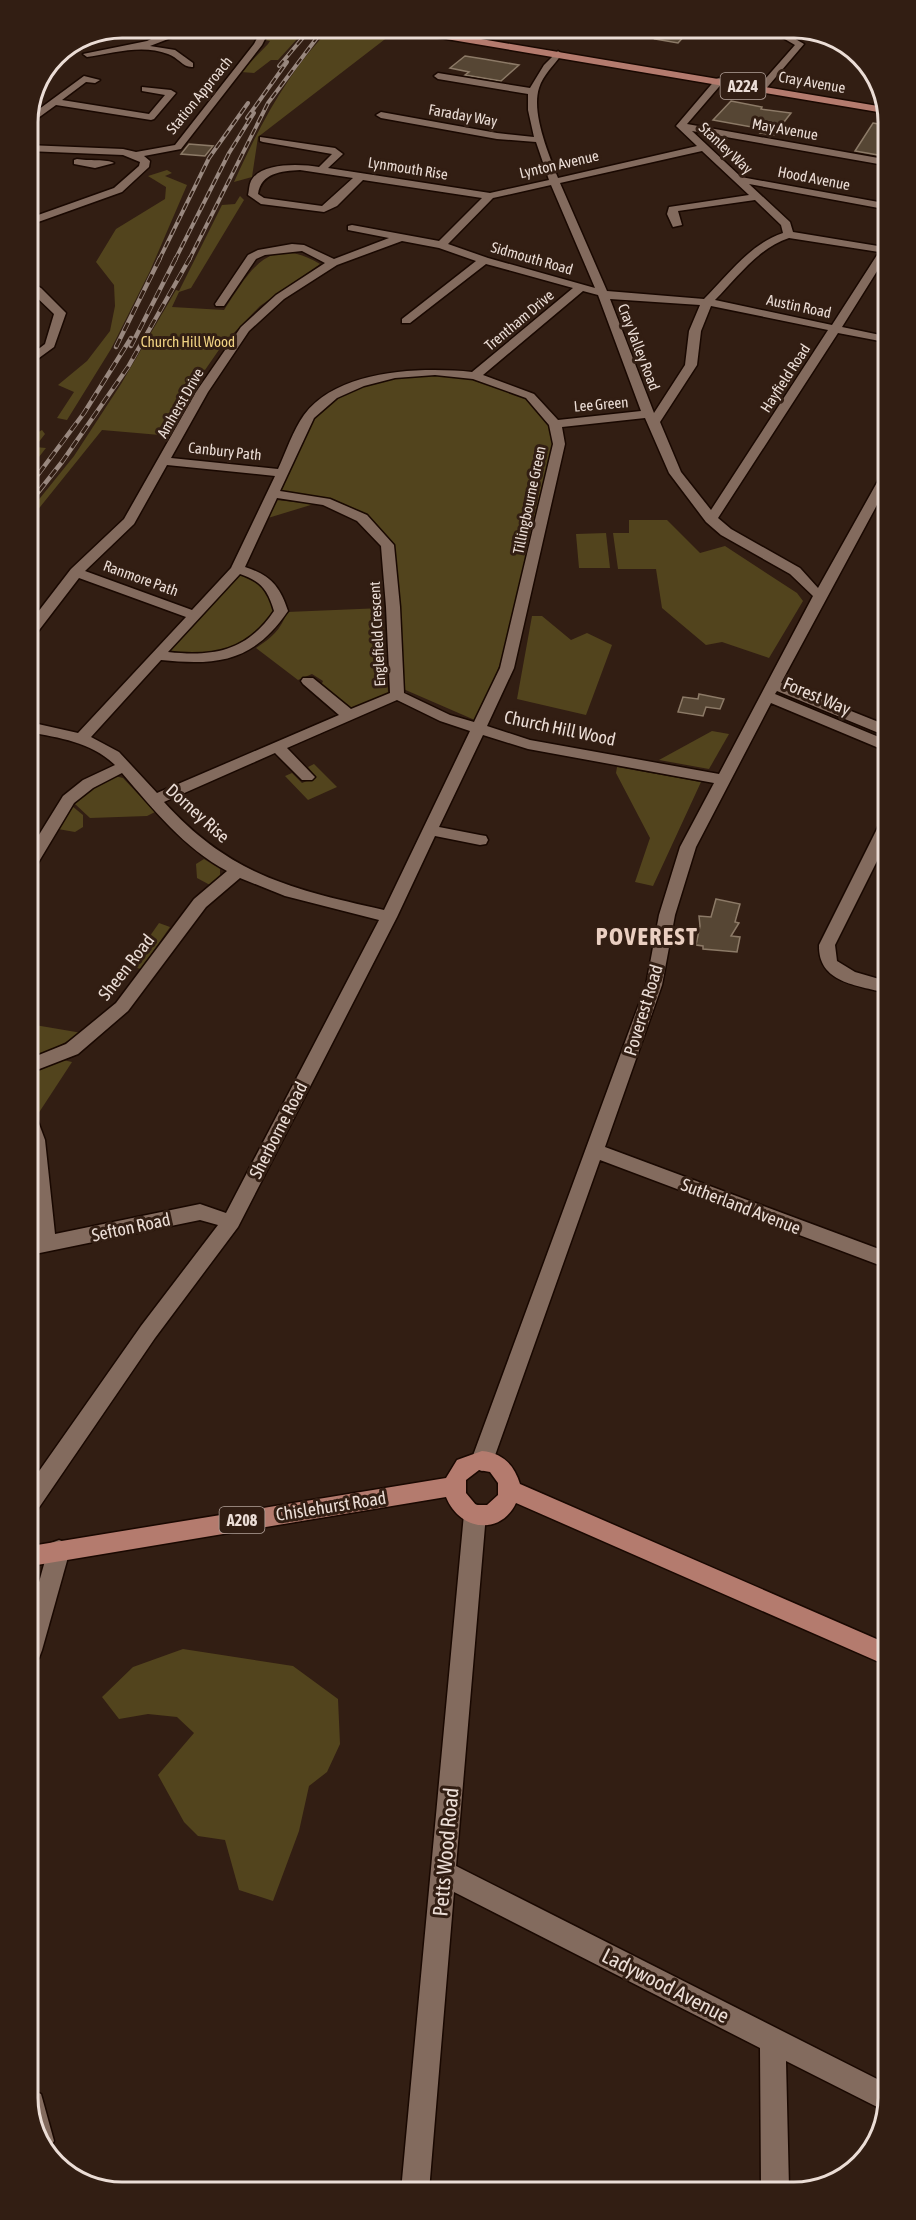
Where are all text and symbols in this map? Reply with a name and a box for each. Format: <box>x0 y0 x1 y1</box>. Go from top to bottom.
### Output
street label: Station Approach <box>163 53 235 137</box>
street label: Cray Avenue <box>777 68 847 96</box>
road number: A224 <box>720 73 766 99</box>
street label: Faraday Way <box>427 101 499 129</box>
street label: May Avenue <box>751 115 820 143</box>
street label: Stanley Way <box>696 119 756 177</box>
street label: Lynton Avenue <box>518 147 600 181</box>
street label: Lynmouth Rise <box>367 153 449 183</box>
street label: Hood Avenue <box>776 163 852 193</box>
street label: Sidmouth Road <box>489 238 575 278</box>
street label: Trentham Drive <box>481 286 557 354</box>
street label: Austin Road <box>765 291 833 321</box>
street label: Cray Valley Road <box>615 301 663 393</box>
park label: Church Hill Wood <box>141 333 235 350</box>
street label: Hayfield Road <box>757 341 813 415</box>
street label: Amherst Drive <box>153 365 207 441</box>
street label: Lee Green <box>573 393 629 415</box>
street label: Canbury Path <box>187 439 263 463</box>
street label: Tillingbourne Green <box>509 444 549 556</box>
street label: Ranmore Path <box>101 557 181 599</box>
street label: Englefield Crescent <box>366 581 388 687</box>
street label: Forest Way <box>780 672 854 720</box>
street label: Church Hill Wood <box>502 706 618 750</box>
street label: Dorney Rise <box>162 779 234 847</box>
district label: POVEREST <box>596 923 698 950</box>
street label: Sheen Road <box>94 930 158 1004</box>
street label: Poverest Road <box>619 962 667 1058</box>
street label: Sherborne Road <box>245 1078 311 1182</box>
street label: Sutherland Avenue <box>678 1174 804 1238</box>
street label: Sefton Road <box>90 1208 172 1246</box>
street label: Chislehurst Road <box>274 1487 388 1525</box>
road number: A208 <box>220 1507 264 1533</box>
street label: Petts Wood Road <box>427 1787 463 1917</box>
street label: Ladywood Avenue <box>598 1943 734 2027</box>

